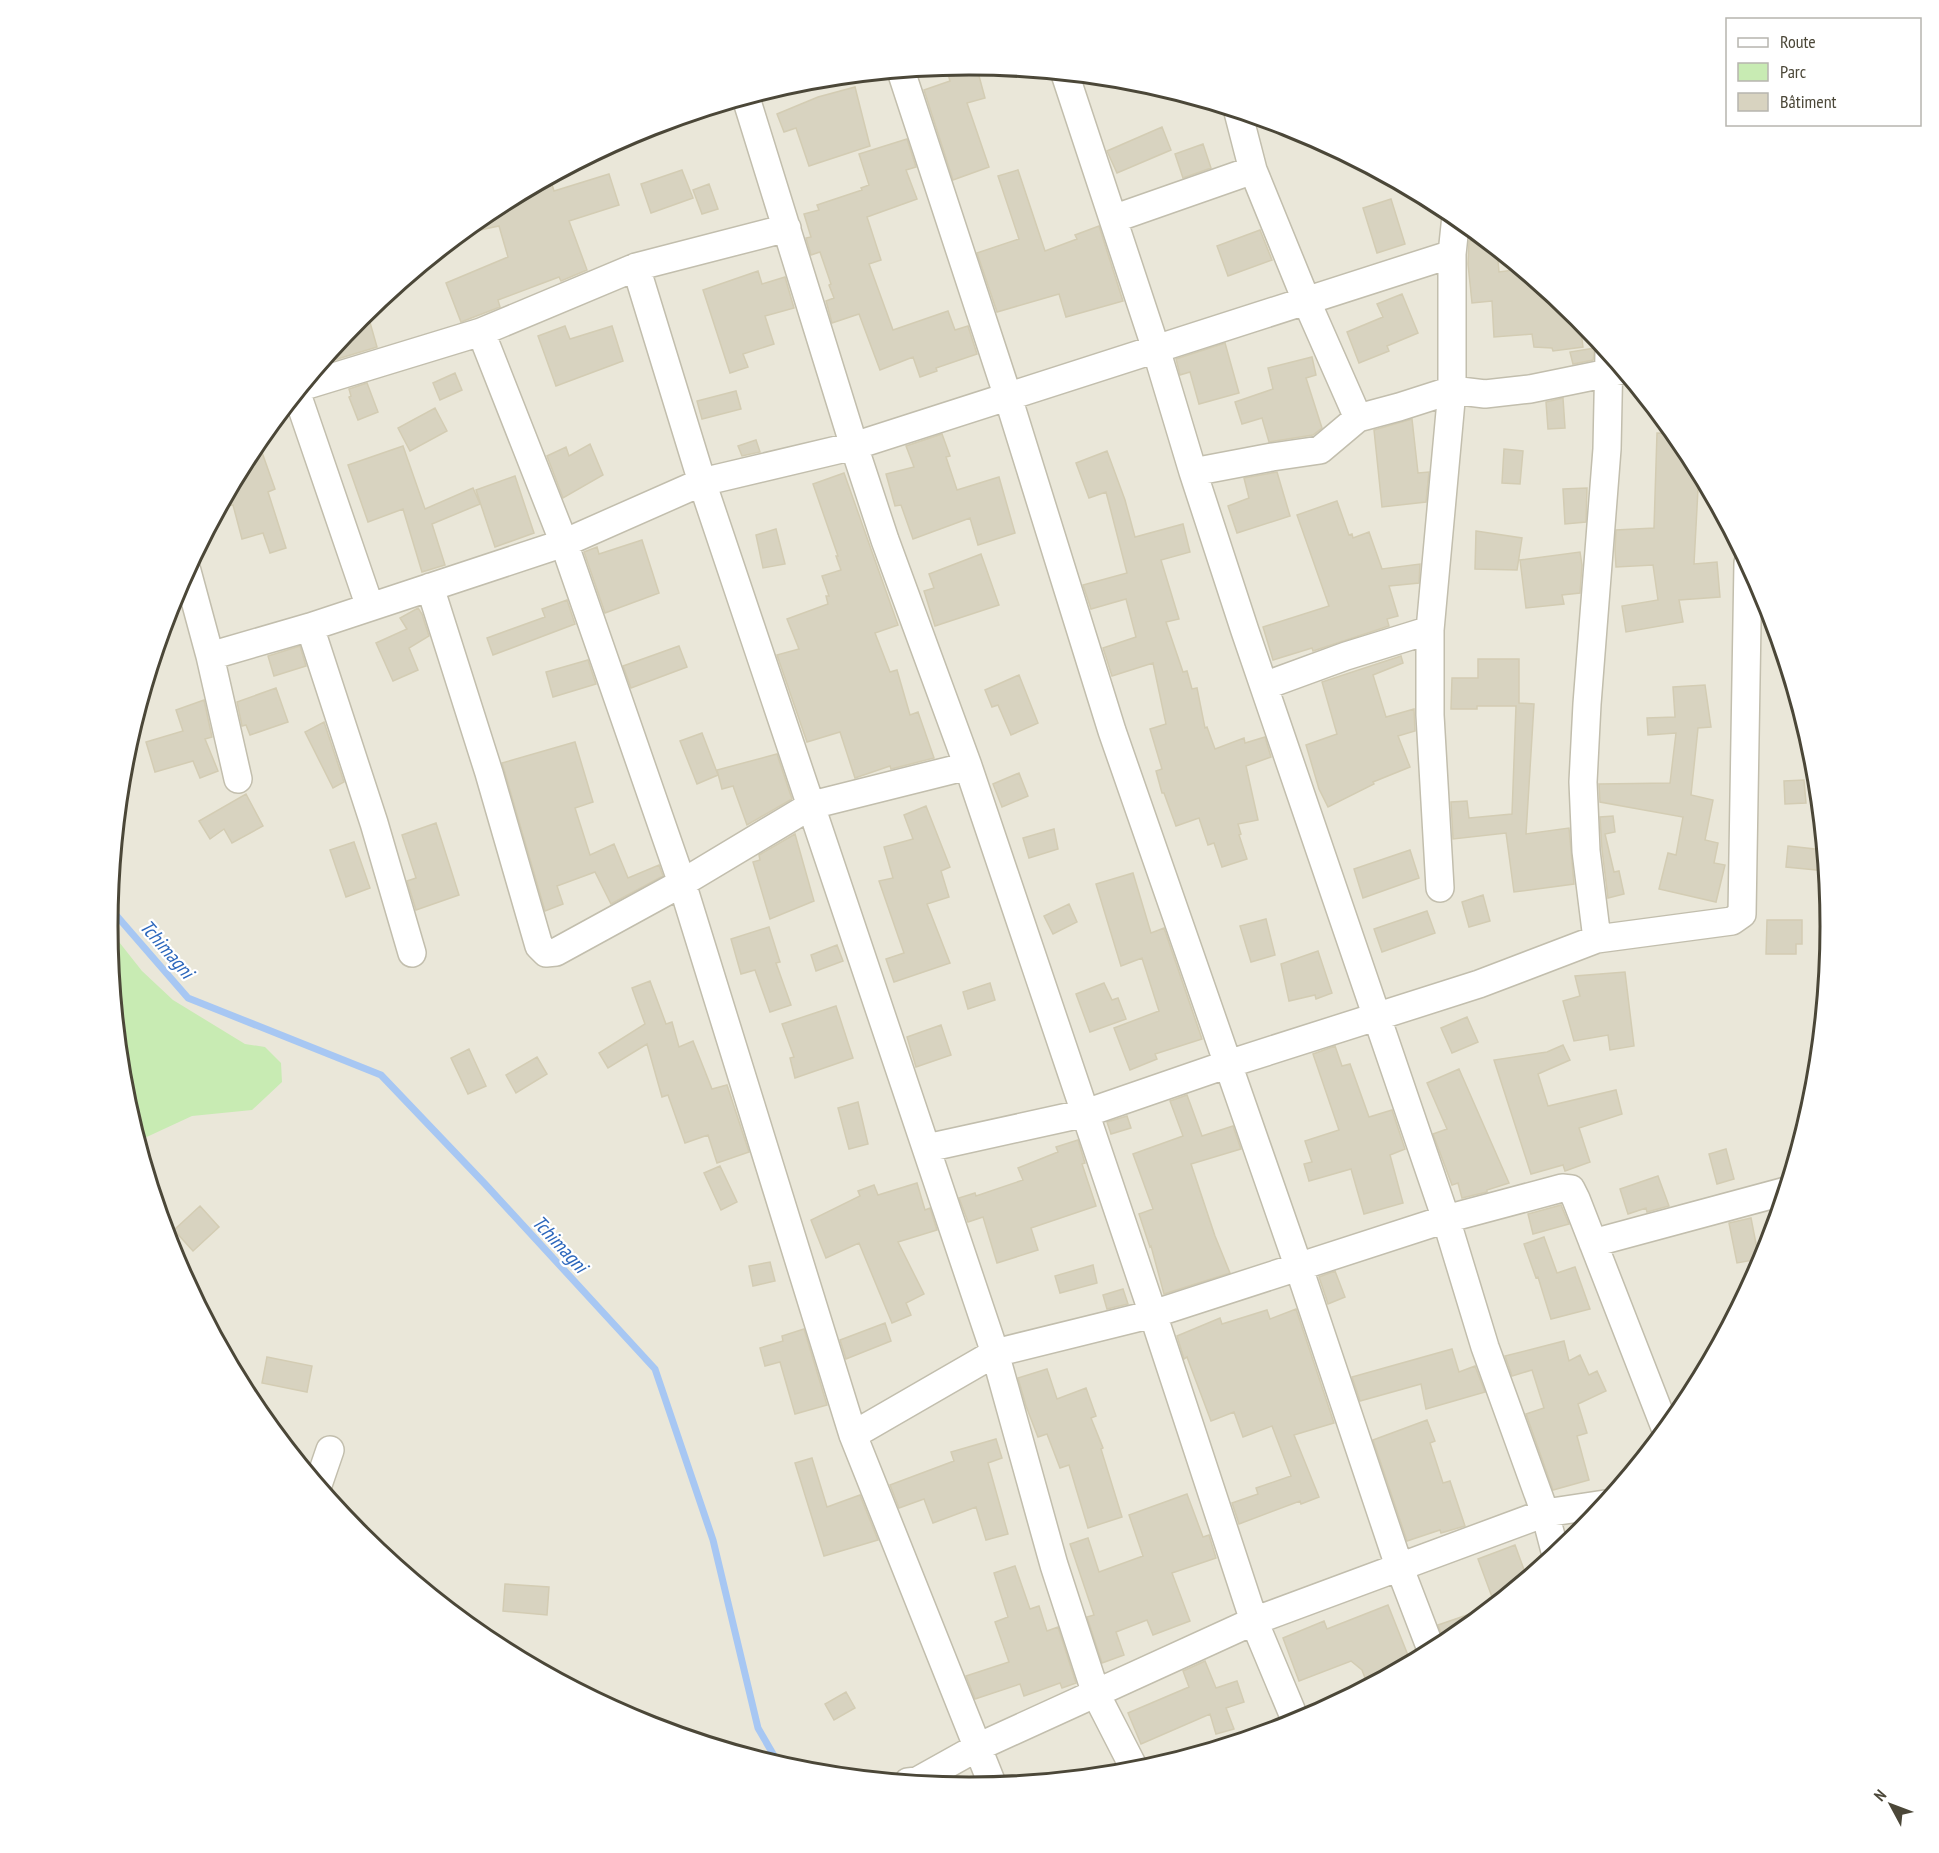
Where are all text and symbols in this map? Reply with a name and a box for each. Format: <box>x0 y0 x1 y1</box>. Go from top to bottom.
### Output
legend <box>1726 18 1921 126</box>
text: Route <box>1780 30 1816 53</box>
text: Parc <box>1780 60 1807 83</box>
text: Bâtiment <box>1780 90 1837 113</box>
water label: Tchimagni <box>134 914 201 986</box>
water label: Tchimagni <box>527 1210 595 1280</box>
north arrow <box>1861 1775 1921 1835</box>
text: N <box>1869 1785 1890 1805</box>

